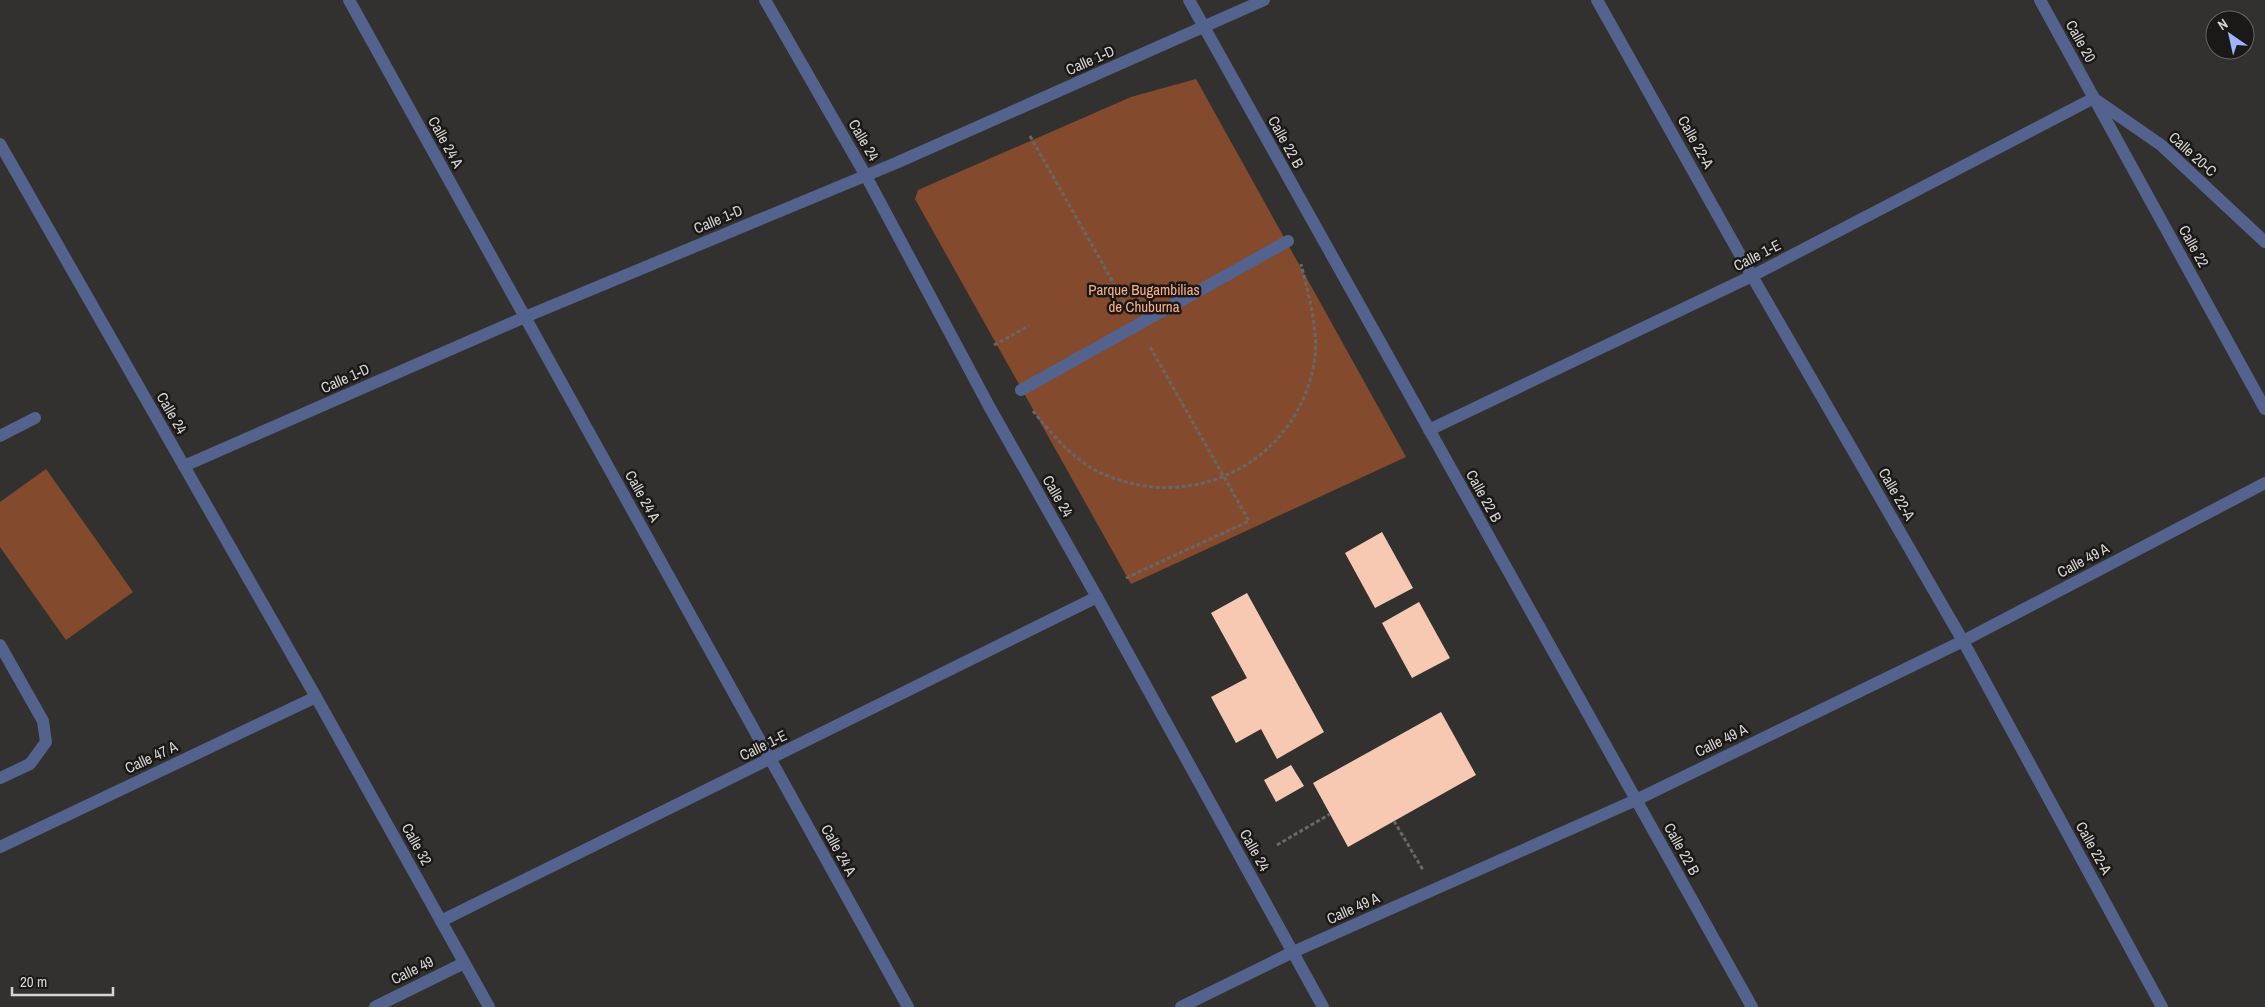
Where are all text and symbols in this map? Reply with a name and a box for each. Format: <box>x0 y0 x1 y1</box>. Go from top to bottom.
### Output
north arrow <box>2205 10 2255 60</box>
text: N <box>2214 14 2231 34</box>
street label: Calle 20 <box>2061 16 2101 66</box>
street label: Calle 1-D <box>1062 40 1118 80</box>
street label: Calle 24 A <box>423 112 469 172</box>
street label: Calle 22 B <box>1263 112 1309 172</box>
street label: Calle 22-A <box>1673 112 1719 173</box>
street label: Calle 24 <box>844 115 884 165</box>
street label: Calle 20-C <box>2164 127 2222 181</box>
street label: Calle 1-D <box>690 199 746 239</box>
street label: Calle 22 <box>2174 221 2214 271</box>
street label: Calle 1-E <box>1730 234 1784 276</box>
park label: Parque Bugambilias de Chuburna <box>1088 279 1200 317</box>
street label: Calle 1-D <box>317 358 373 398</box>
street label: Calle 24 <box>152 388 192 438</box>
street label: Calle 22-A <box>1874 464 1921 525</box>
street label: Calle 24 A <box>620 466 666 526</box>
street label: Calle 22 B <box>1461 466 1507 526</box>
street label: Calle 24 <box>1038 471 1078 521</box>
street label: Calle 49 A <box>2053 537 2113 582</box>
street label: Calle 49 A <box>1691 718 1752 762</box>
street label: Calle 1-E <box>736 724 790 766</box>
street label: Calle 47 A <box>121 735 182 778</box>
street label: Calle 22-A <box>2071 818 2117 879</box>
street label: Calle 32 <box>397 819 437 869</box>
street label: Calle 22 B <box>1659 819 1705 879</box>
street label: Calle 24 A <box>816 820 862 880</box>
street label: Calle 24 <box>1235 825 1275 875</box>
street label: Calle 49 A <box>1323 887 1384 929</box>
street label: Calle 49 <box>387 951 437 989</box>
scale bar <box>12 964 114 996</box>
text: 20 m <box>20 971 47 992</box>

